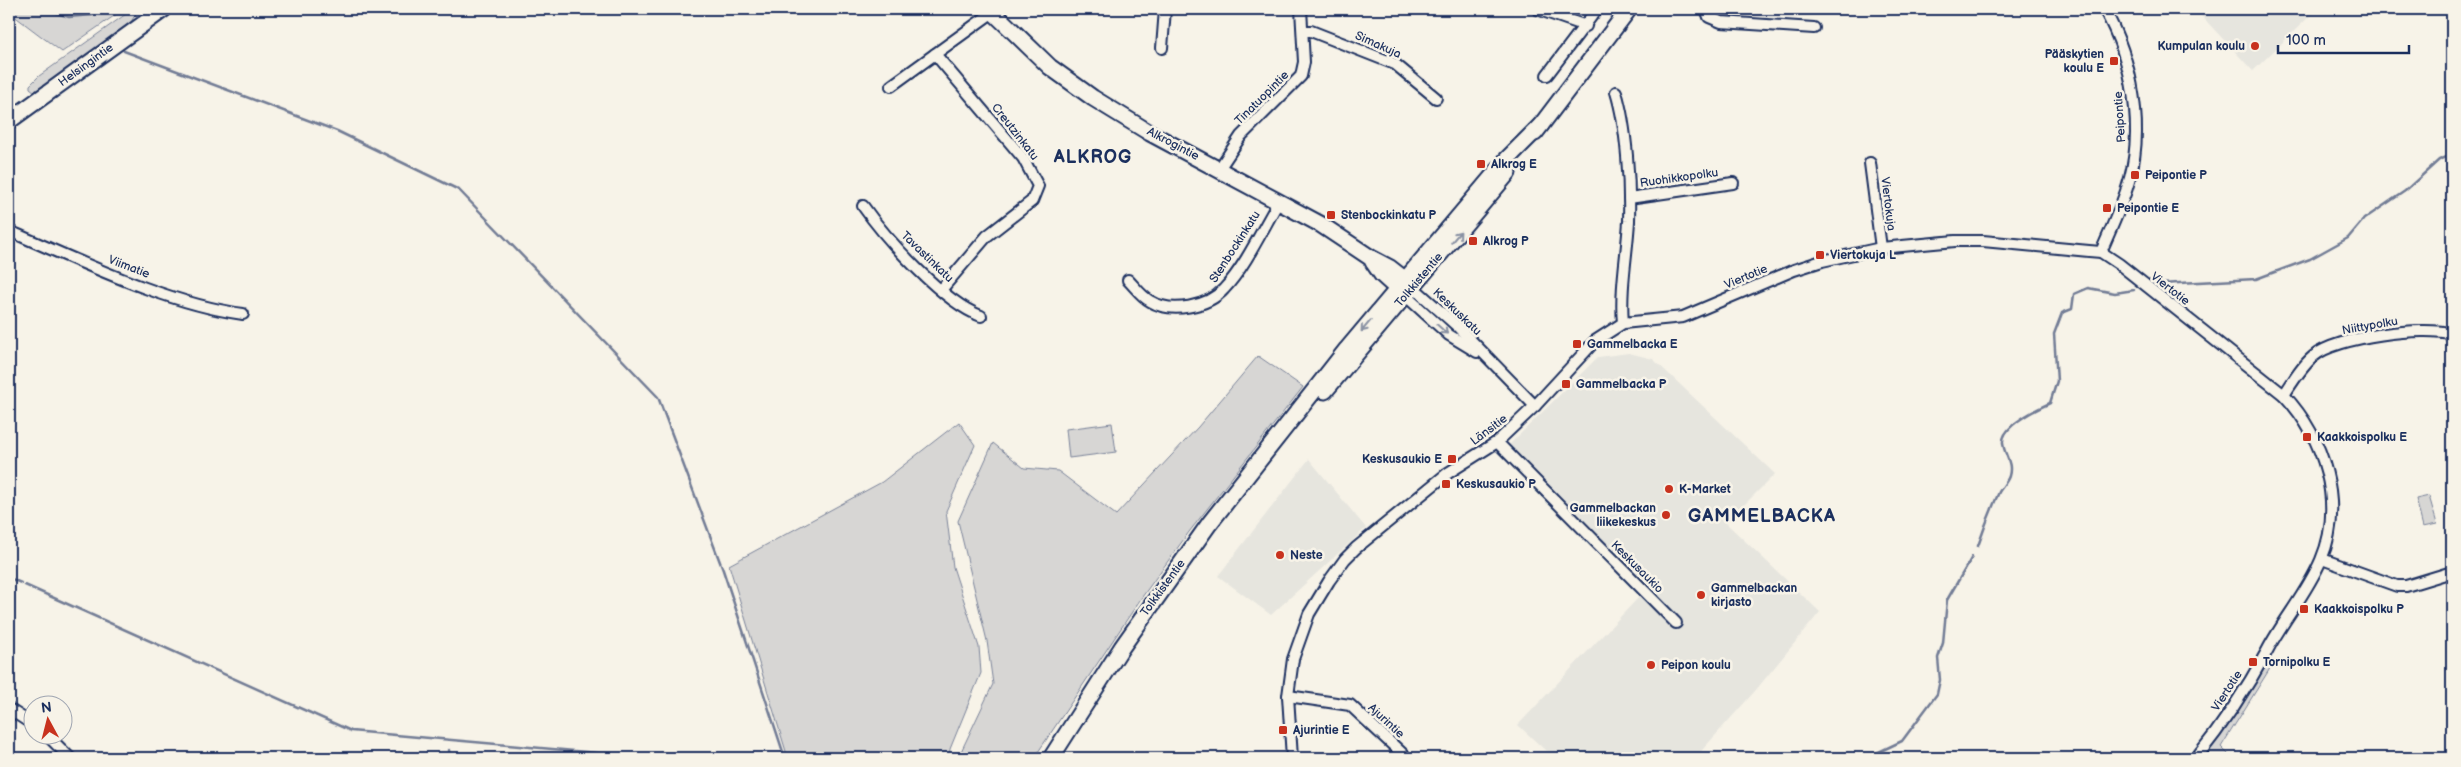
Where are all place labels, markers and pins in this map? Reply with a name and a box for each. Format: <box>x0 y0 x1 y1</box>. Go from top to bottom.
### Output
place label: Kumpulan koulu <box>2158 39 2245 54</box>
marker: Kumpulan koulu <box>2249 40 2261 52</box>
place label: Pääskytien koulu E <box>2045 47 2104 76</box>
marker: Pääskytien koulu E <box>2108 55 2120 67</box>
place label: Alkrog E <box>1490 157 1537 172</box>
marker: Alkrog E <box>1475 158 1487 170</box>
place label: Peipontie P <box>2145 168 2207 183</box>
marker: Peipontie P <box>2129 169 2141 181</box>
place label: Peipontie E <box>2117 201 2179 216</box>
marker: Peipontie E <box>2101 202 2113 214</box>
place label: Stenbockinkatu P <box>1341 208 1437 223</box>
marker: Stenbockinkatu P <box>1325 209 1337 221</box>
place label: Alkrog P <box>1482 234 1529 249</box>
marker: Alkrog P <box>1467 235 1479 247</box>
place label: Viertokuja L <box>1830 248 1896 263</box>
marker: Viertokuja L <box>1814 249 1826 261</box>
place label: Gammelbacka E <box>1587 337 1678 352</box>
marker: Gammelbacka E <box>1571 338 1583 350</box>
place label: Gammelbacka P <box>1576 377 1667 392</box>
marker: Gammelbacka P <box>1560 378 1572 390</box>
place label: Kaakkoispolku E <box>2317 430 2407 445</box>
marker: Kaakkoispolku E <box>2301 431 2313 443</box>
place label: Keskusaukio E <box>1362 452 1442 467</box>
marker: Keskusaukio E <box>1446 453 1458 465</box>
place label: Keskusaukio P <box>1456 477 1536 492</box>
marker: Keskusaukio P <box>1440 478 1452 490</box>
place label: K-Market <box>1679 482 1731 497</box>
marker: K-Market <box>1663 483 1675 495</box>
place label: Gammelbackan liikekeskus <box>1570 501 1656 530</box>
marker: Gammelbackan liikekeskus <box>1660 509 1672 521</box>
place label: Neste <box>1290 548 1323 563</box>
marker: Neste <box>1274 549 1286 561</box>
place label: Gammelbackan kirjasto <box>1711 581 1798 610</box>
marker: Gammelbackan kirjasto <box>1695 589 1707 601</box>
place label: Kaakkoispolku P <box>2314 602 2404 617</box>
marker: Kaakkoispolku P <box>2298 603 2310 615</box>
place label: Tornipolku E <box>2263 655 2331 670</box>
marker: Tornipolku E <box>2247 656 2259 668</box>
place label: Peipon koulu <box>1661 658 1731 673</box>
marker: Peipon koulu <box>1645 659 1657 671</box>
place label: Ajurintie E <box>1292 723 1350 738</box>
marker: Ajurintie E <box>1277 724 1289 736</box>

